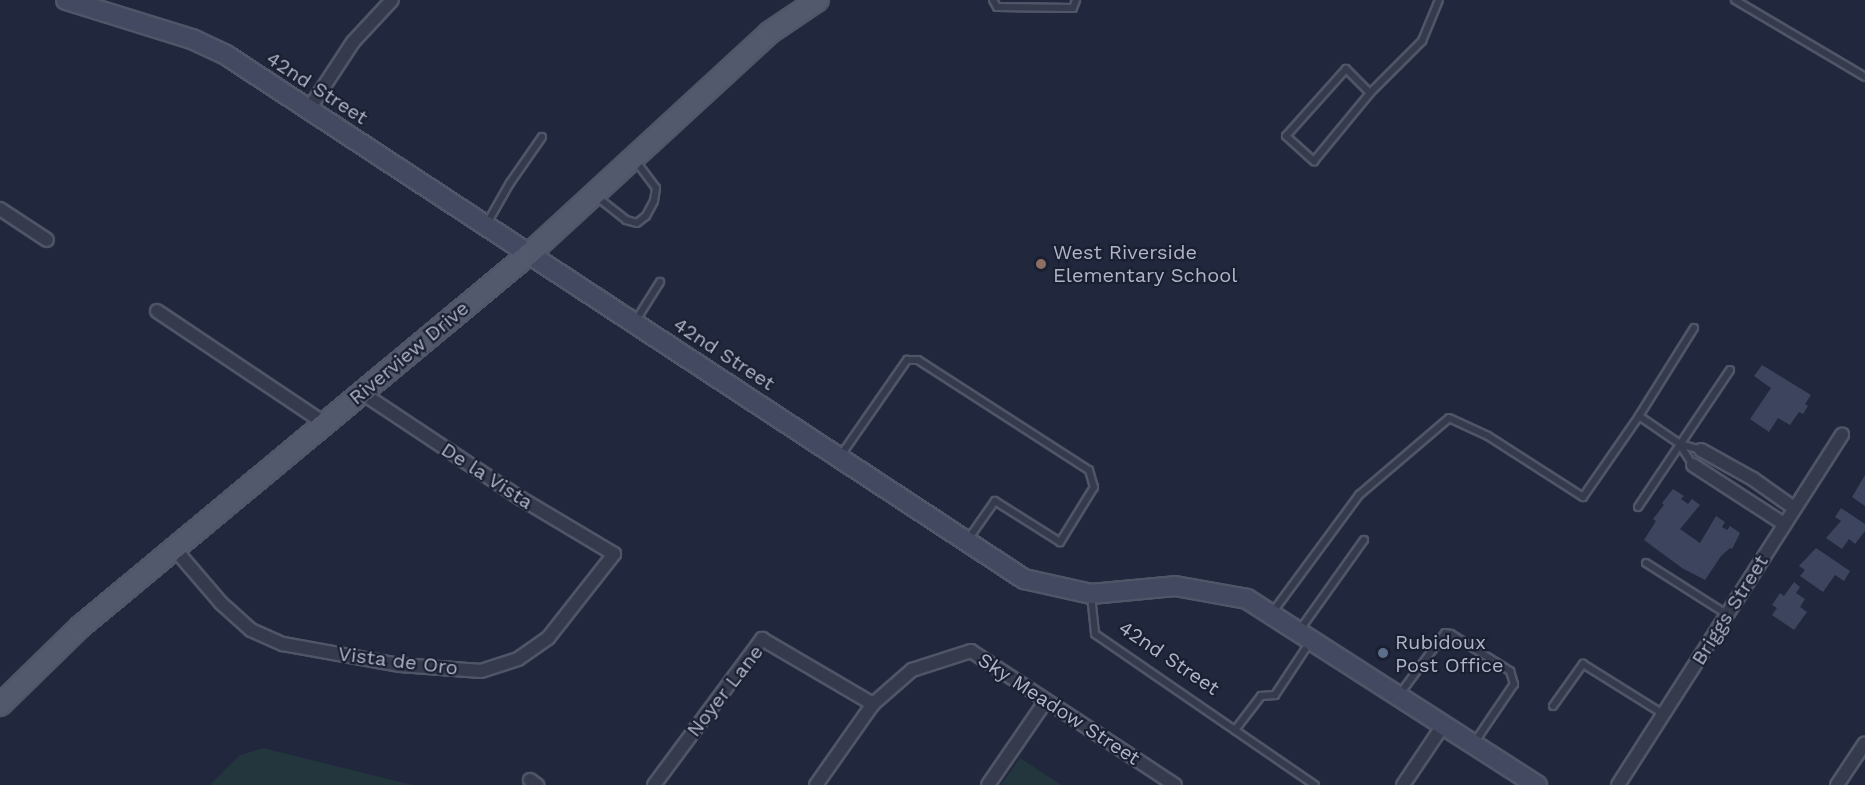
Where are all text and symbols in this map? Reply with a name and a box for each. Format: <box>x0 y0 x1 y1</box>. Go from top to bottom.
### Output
street label: 42nd Street <box>262 46 372 130</box>
place label: West Riverside Elementary School <box>1053 240 1238 287</box>
marker: West Riverside Elementary School <box>1034 257 1048 271</box>
street label: Riverview Drive <box>344 296 474 410</box>
street label: 42nd Street <box>669 312 779 396</box>
street label: De la Vista <box>436 437 538 515</box>
street label: Briggs Street <box>1687 550 1773 670</box>
street label: 42nd Street <box>1114 616 1224 700</box>
place label: Rubidoux Post Office <box>1395 630 1503 677</box>
street label: Noyer Lane <box>682 640 768 742</box>
street label: Vista de Oro <box>337 642 459 680</box>
marker: Rubidoux Post Office <box>1376 646 1390 660</box>
street label: Sky Meadow Street <box>973 647 1145 771</box>

